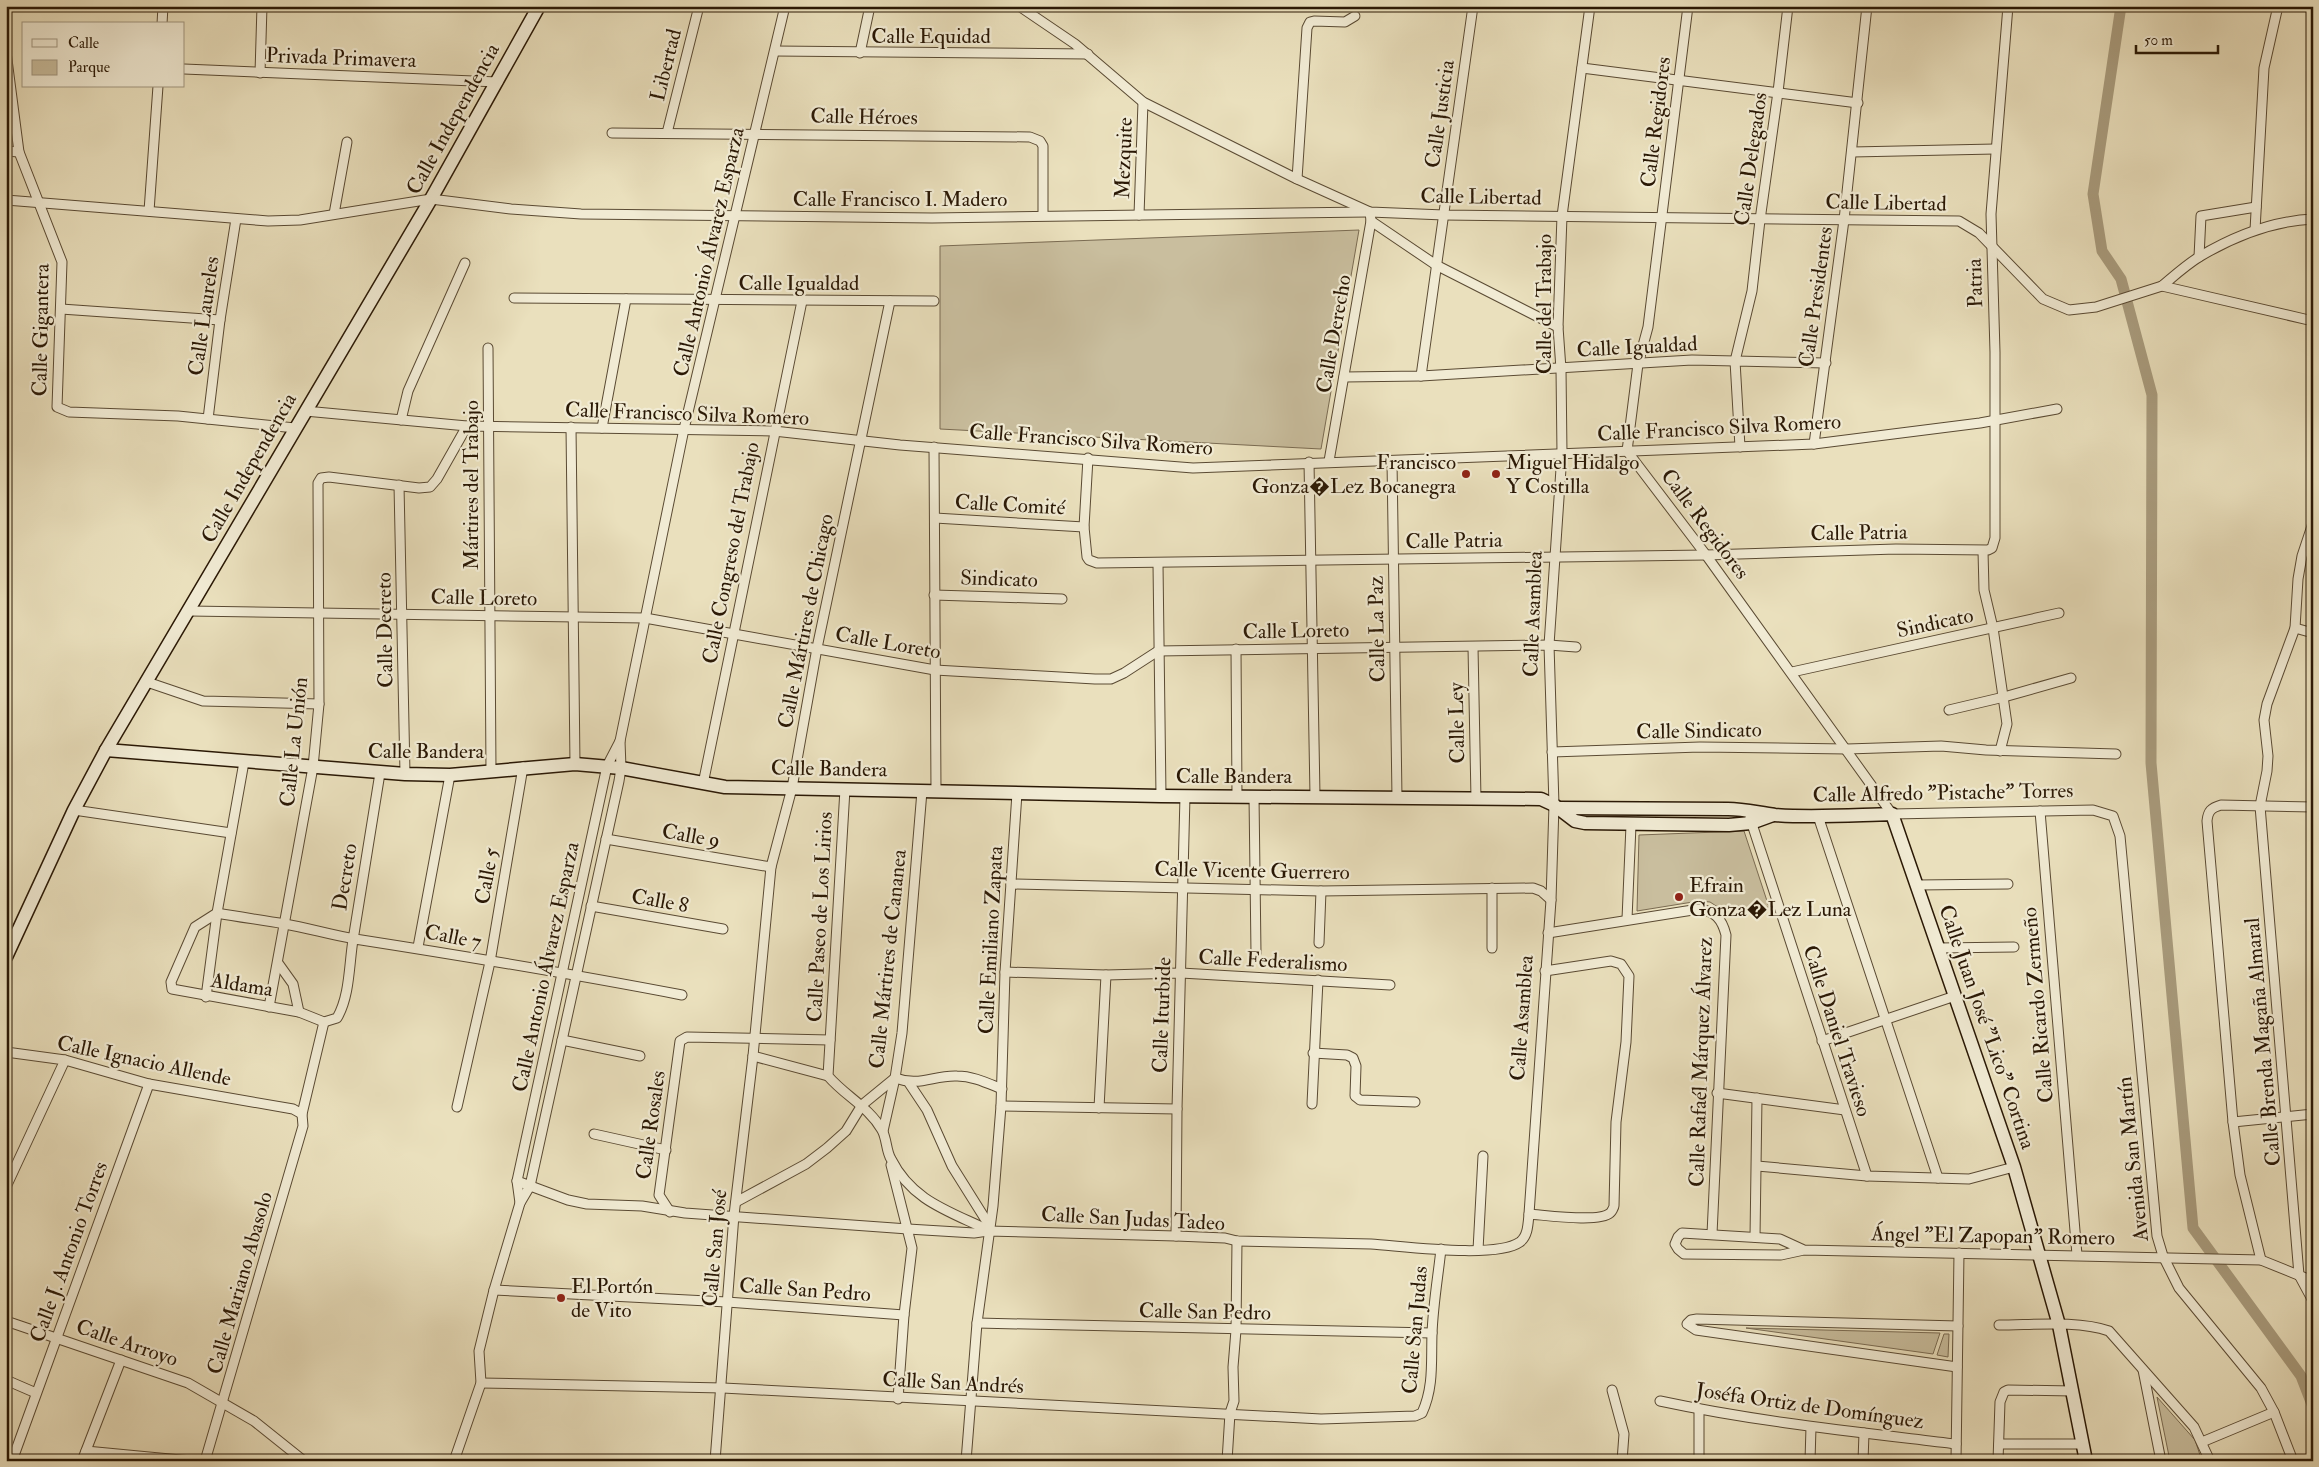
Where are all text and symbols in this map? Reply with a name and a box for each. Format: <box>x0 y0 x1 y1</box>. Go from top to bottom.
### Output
legend <box>22 22 185 88</box>
scale bar <box>2136 22 2219 54</box>
street label: Calle Equidad <box>871 23 991 50</box>
street label: Libertad <box>644 25 688 104</box>
text: 50 m <box>2144 31 2173 50</box>
text: Calle <box>68 34 99 53</box>
street label: Calle Independencia <box>400 38 506 199</box>
street label: Privada Primavera <box>265 42 417 74</box>
street label: Calle Regidores <box>1635 55 1677 189</box>
text: Parque <box>68 58 110 77</box>
street label: Calle Justicia <box>1419 58 1461 170</box>
street label: Calle Delegados <box>1728 91 1774 227</box>
street label: Calle Héroes <box>810 103 918 131</box>
street label: Mezquite <box>1109 116 1139 199</box>
street label: Calle Antonio Álvarez Esparza <box>667 124 751 379</box>
street label: Calle Libertad <box>1420 182 1542 212</box>
street label: Calle Francisco I. Madero <box>793 186 1007 213</box>
street label: Calle Libertad <box>1825 188 1947 218</box>
street label: Calle Presidentes <box>1793 225 1839 369</box>
street label: Calle del Trabajo <box>1531 234 1558 374</box>
street label: Calle Laureles <box>182 255 226 377</box>
street label: Patria <box>1961 258 1989 308</box>
street label: Calle Gigantera <box>26 263 56 397</box>
street label: Calle Igualdad <box>739 270 860 297</box>
street label: Calle Derecho <box>1310 273 1358 395</box>
street label: Calle Igualdad <box>1576 330 1699 364</box>
street label: Calle Independencia <box>195 388 303 548</box>
street label: Calle Francisco Silva Romero <box>565 396 809 432</box>
street label: Mártires del Trabajo <box>458 400 485 570</box>
street label: Calle Francisco Silva Romero <box>1596 408 1842 448</box>
street label: Calle Francisco Silva Romero <box>968 418 1214 462</box>
street label: Calle Congreso del Trabajo <box>696 440 766 666</box>
place label: Francisco Gonza�Lez Bocanegra <box>1252 449 1456 500</box>
place label: Miguel Hidalgo Y Costilla <box>1506 449 1639 500</box>
street label: Calle Regidores <box>1655 463 1755 585</box>
marker: Francisco Gonza�Lez Bocanegra <box>1460 468 1472 480</box>
marker: Miguel Hidalgo Y Costilla <box>1490 468 1502 480</box>
street label: Calle Comité <box>954 489 1066 521</box>
street label: Calle Mártires de Chicago <box>772 511 840 731</box>
street label: Calle Patria <box>1810 519 1908 547</box>
street label: Calle Patria <box>1405 527 1503 555</box>
street label: Calle Asamblea <box>1517 550 1549 677</box>
street label: Sindicato <box>960 564 1038 594</box>
street label: Calle Decreto <box>370 572 400 688</box>
street label: Calle La Paz <box>1363 575 1391 683</box>
street label: Calle Loreto <box>430 584 538 612</box>
street label: Sindicato <box>1894 602 1976 644</box>
street label: Calle Loreto <box>1242 617 1350 645</box>
street label: Calle Loreto <box>833 620 943 666</box>
street label: Calle La Unión <box>274 676 314 808</box>
street label: Calle Ley <box>1443 681 1471 764</box>
street label: Calle Sindicato <box>1636 716 1762 746</box>
street label: Calle Bandera <box>368 738 485 765</box>
street label: Calle Bandera <box>770 754 888 784</box>
street label: Calle Bandera <box>1176 763 1293 790</box>
street label: Calle Alfredo "Pistache" Torres <box>1812 777 2074 809</box>
street label: Calle Paseo de Los Lirios <box>801 811 839 1023</box>
street label: Calle 9 <box>660 818 722 854</box>
street label: Calle Antonio Álvarez Esparza <box>506 839 586 1095</box>
street label: Decreto <box>326 841 364 913</box>
street label: Calle 5 <box>469 845 505 906</box>
street label: Calle Emiliano Zapata <box>973 845 1009 1035</box>
street label: Calle Mártires de Cananea <box>863 848 913 1070</box>
street label: Calle Vicente Guerrero <box>1154 856 1350 886</box>
place label: Efrain Gonza�Lez Luna <box>1689 872 1852 923</box>
street label: Calle 8 <box>629 883 691 919</box>
marker: Efrain Gonza�Lez Luna <box>1673 891 1685 903</box>
street label: Calle Juan José "Lico" Cortina <box>1932 901 2042 1153</box>
street label: Calle Ricardo Zermeño <box>2016 906 2060 1104</box>
street label: Calle Brenda Magaña Almaral <box>2239 916 2287 1167</box>
street label: Calle 7 <box>422 918 484 956</box>
street label: Calle Rafaél Márquez Álvarez <box>1683 936 1719 1188</box>
street label: Calle Daniel Travieso <box>1797 942 1877 1120</box>
street label: Calle Federalismo <box>1198 944 1348 978</box>
street label: Calle Asamblea <box>1504 954 1540 1082</box>
street label: Calle Iturbide <box>1146 956 1178 1074</box>
street label: Aldama <box>208 967 275 1003</box>
street label: Calle Ignacio Allende <box>55 1029 234 1093</box>
street label: Calle Rosales <box>630 1069 672 1181</box>
street label: Avenida San Martín <box>2111 1075 2155 1244</box>
street label: Calle J. Antonio Torres <box>24 1158 114 1346</box>
street label: Calle San José <box>696 1188 734 1308</box>
street label: Calle Mariano Abasolo <box>201 1189 279 1377</box>
street label: Calle San Judas Tadeo <box>1040 1201 1226 1237</box>
street label: Ángel "El Zapopan" Romero <box>1870 1220 2115 1252</box>
street label: Calle San Judas <box>1396 1265 1434 1395</box>
street label: Calle San Pedro <box>738 1272 872 1308</box>
place label: El Portón de Vito <box>571 1273 653 1324</box>
marker: El Portón de Vito <box>555 1292 567 1304</box>
street label: Calle San Pedro <box>1139 1297 1271 1327</box>
street label: Calle Arroyo <box>73 1313 181 1373</box>
street label: Calle San Andrés <box>882 1366 1024 1400</box>
street label: Joséfa Ortiz de Domínguez <box>1693 1377 1926 1435</box>

